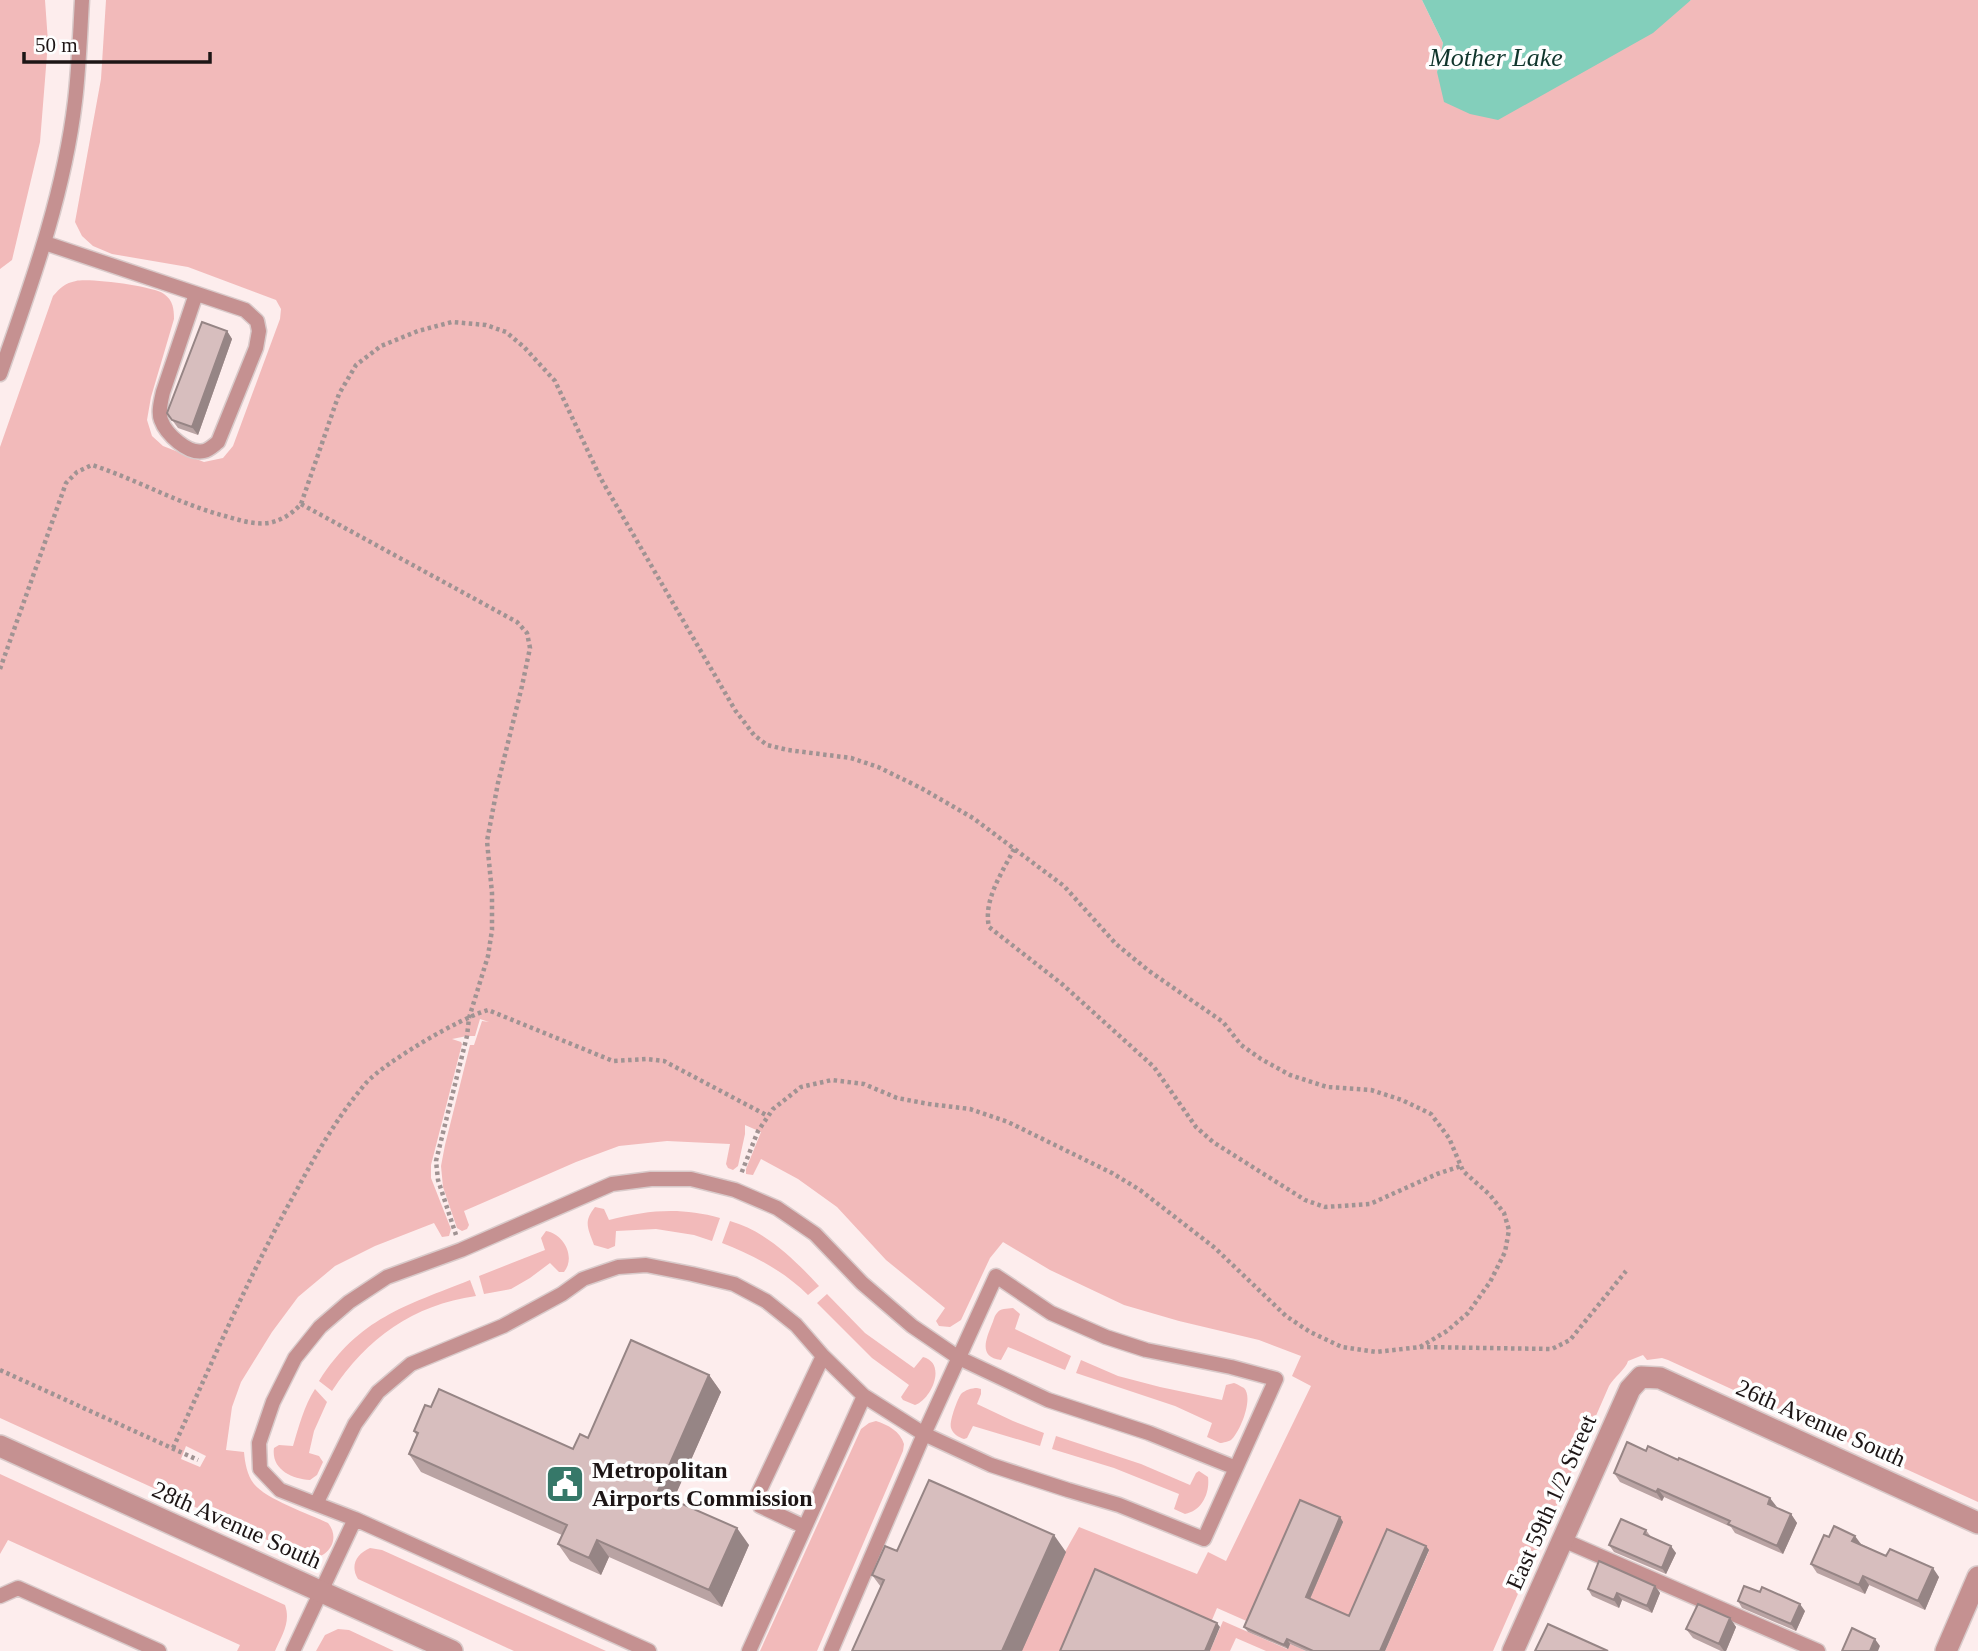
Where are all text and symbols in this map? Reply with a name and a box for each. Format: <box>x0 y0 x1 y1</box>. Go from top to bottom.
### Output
scale bar <box>24 21 210 65</box>
text: 50 m <box>35 33 78 57</box>
water label: Mother Lake <box>1428 43 1563 72</box>
street label: 26th Avenue South <box>1732 1374 1910 1472</box>
street label: East 59th 1/2 Street <box>1501 1410 1601 1593</box>
place label: Metropolitan Airports Commission <box>592 1457 813 1511</box>
public building icon: Metropolitan Airports Commission <box>544 1463 586 1505</box>
street label: 28th Avenue South <box>148 1476 326 1574</box>

